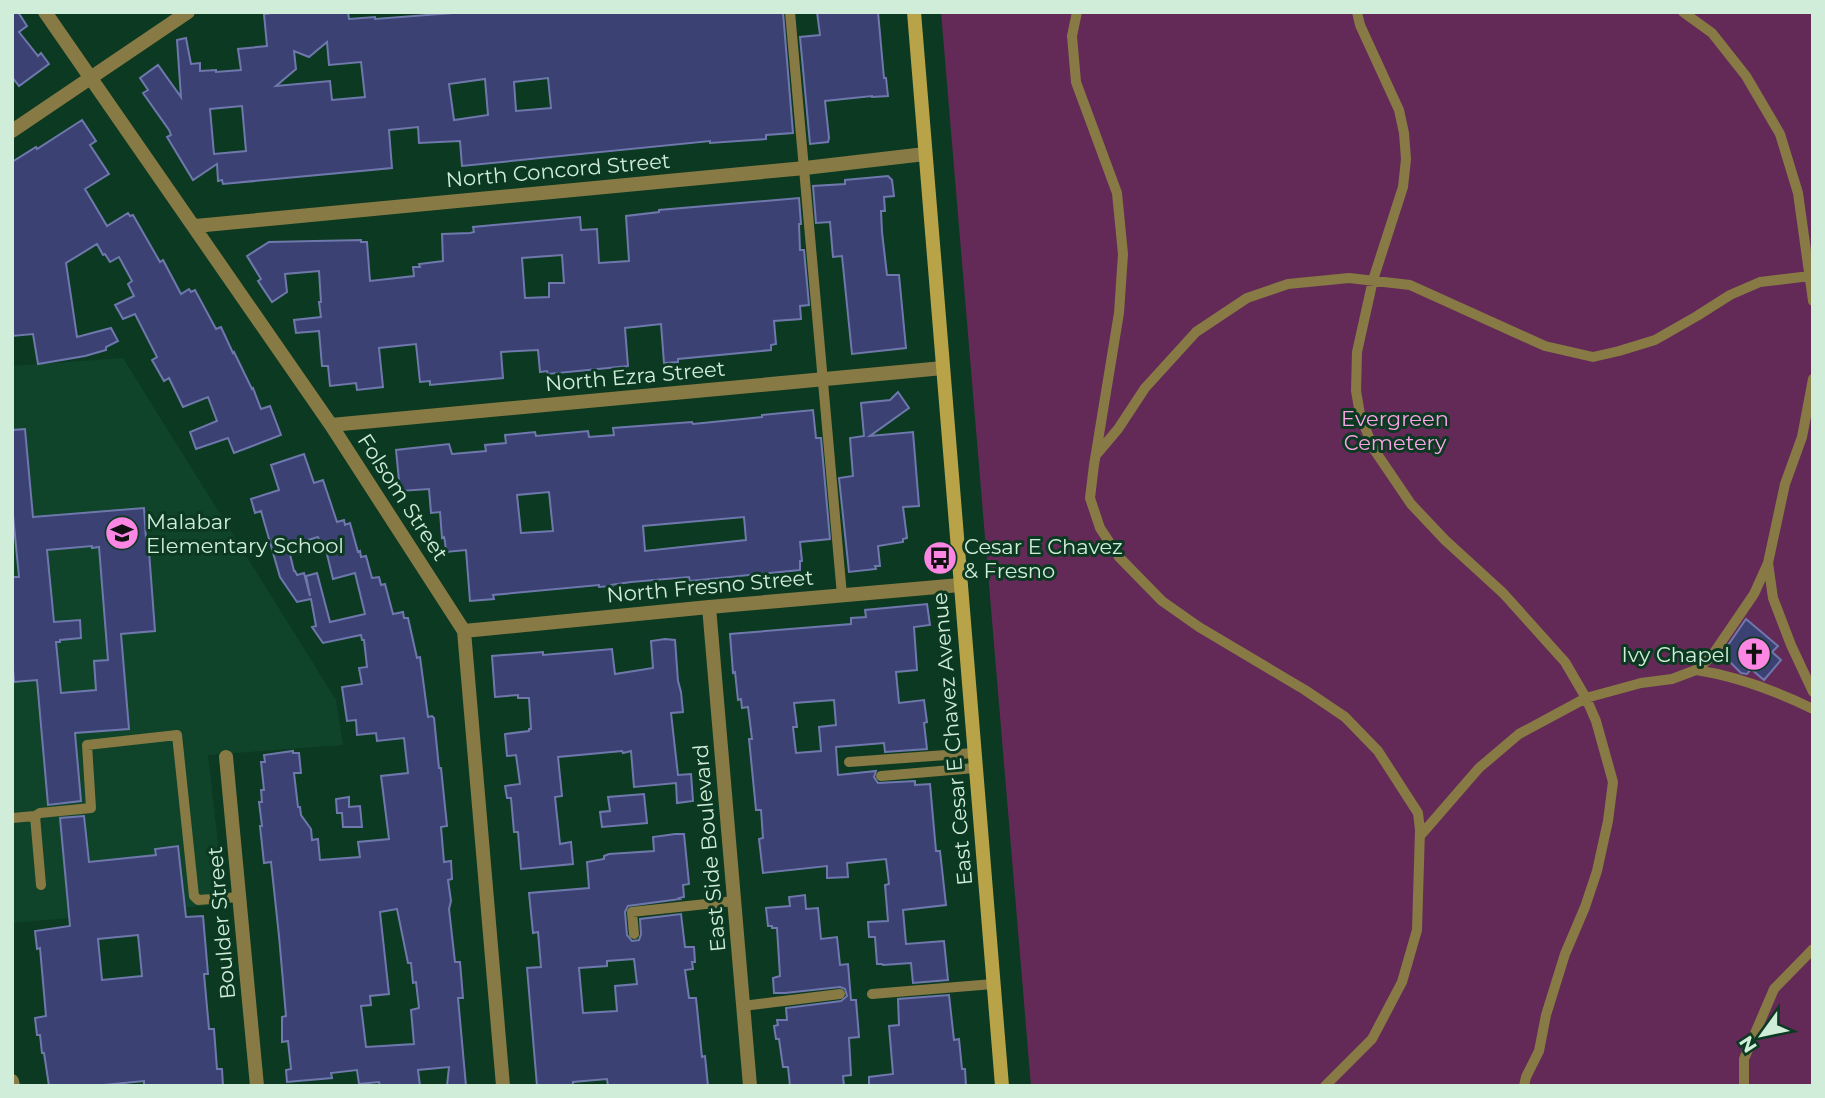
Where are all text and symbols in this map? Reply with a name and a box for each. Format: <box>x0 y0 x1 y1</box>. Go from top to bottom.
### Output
street label: North Concord Street <box>445 148 671 192</box>
street label: North Ezra Street <box>544 356 726 396</box>
park label: Evergreen Cemetery <box>1341 406 1449 455</box>
street label: Folsom Street <box>353 429 453 565</box>
place label: Malabar Elementary School <box>146 509 344 558</box>
school or university icon: Malabar Elementary School <box>103 514 141 552</box>
place label: Cesar E Chavez & Fresno <box>964 534 1123 583</box>
bus stop icon: Cesar E Chavez & Fresno <box>921 539 959 577</box>
street label: North Fresno Street <box>605 564 815 608</box>
street label: East Cesar E Chavez Avenue <box>927 591 977 887</box>
church icon: Ivy Chapel <box>1735 635 1773 673</box>
place label: Ivy Chapel <box>1621 642 1730 667</box>
street label: East Side Boulevard <box>687 743 731 953</box>
street label: Boulder Street <box>202 846 240 1000</box>
north arrow <box>1727 1000 1797 1070</box>
text: N <box>1734 1031 1762 1057</box>

